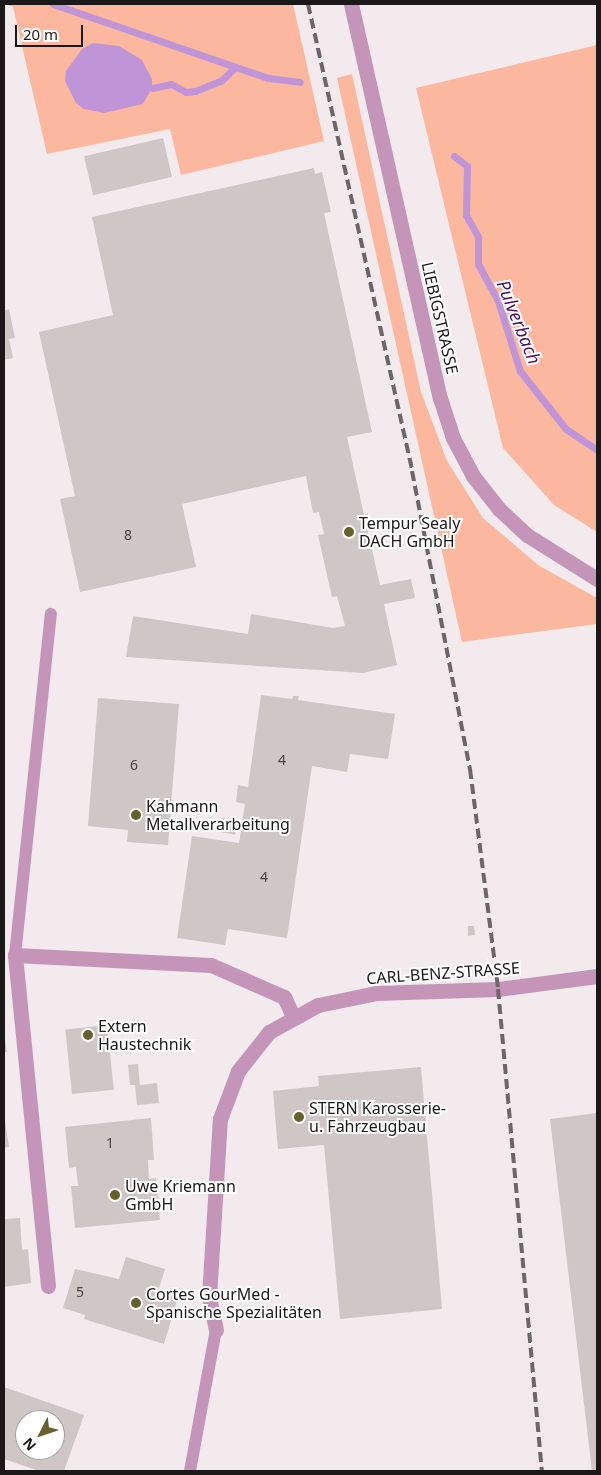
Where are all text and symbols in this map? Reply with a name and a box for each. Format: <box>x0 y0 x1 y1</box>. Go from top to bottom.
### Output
scale bar <box>18 15 85 47</box>
text: 20 m <box>23 24 58 44</box>
street label: LIEBIGSTRASSE <box>418 260 462 376</box>
water label: Pulverbach <box>492 277 546 367</box>
place label: Tempur Sealy DACH GmbH <box>359 513 460 551</box>
marker: Tempur Sealy DACH GmbH <box>343 526 355 538</box>
house number: 8 <box>124 527 132 543</box>
house number: 4 <box>278 752 286 768</box>
house number: 6 <box>130 757 138 773</box>
place label: Kahmann Metallverarbeitung <box>146 796 290 834</box>
marker: Kahmann Metallverarbeitung <box>130 809 142 821</box>
house number: 4 <box>260 869 268 885</box>
street label: CARL-BENZ-STRASSE <box>366 958 520 988</box>
place label: Extern Haustechnik <box>98 1016 191 1054</box>
marker: Extern Haustechnik <box>82 1029 94 1041</box>
place label: STERN Karosserie- u. Fahrzeugbau <box>309 1098 446 1136</box>
marker: STERN Karosserie- u. Fahrzeugbau <box>293 1111 305 1123</box>
house number: 1 <box>106 1135 114 1151</box>
place label: Uwe Kriemann GmbH <box>125 1176 236 1214</box>
marker: Uwe Kriemann GmbH <box>109 1189 121 1201</box>
house number: 5 <box>76 1284 84 1300</box>
place label: Cortes GourMed - Spanische Spezialitäten <box>146 1284 322 1322</box>
marker: Cortes GourMed - Spanische Spezialitäten <box>130 1297 142 1309</box>
north arrow <box>15 1410 65 1460</box>
text: N <box>18 1434 40 1455</box>

